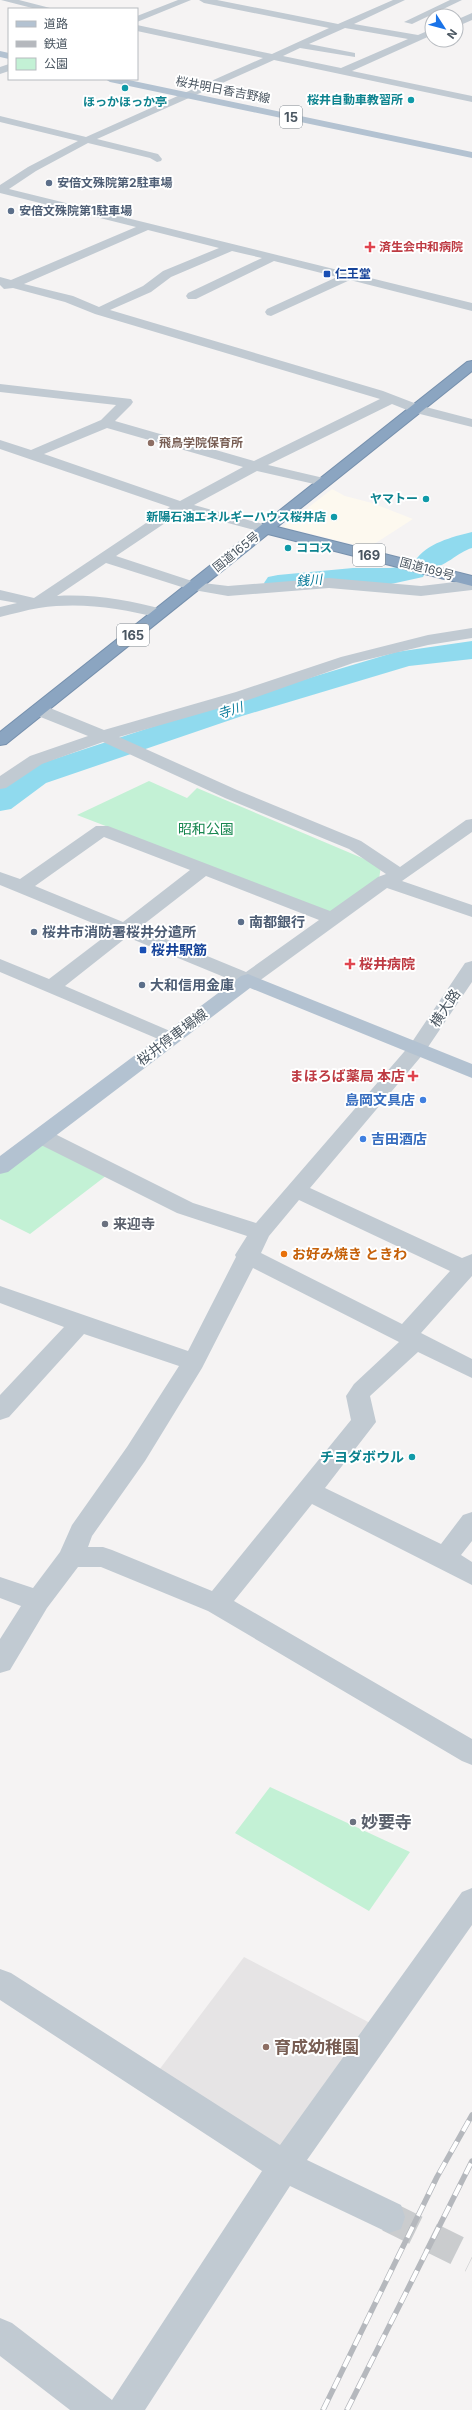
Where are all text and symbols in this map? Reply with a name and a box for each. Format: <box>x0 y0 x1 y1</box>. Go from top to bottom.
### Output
legend <box>8 8 138 80</box>
north arrow <box>424 8 464 48</box>
text: 道路 <box>44 16 68 31</box>
text: N <box>444 26 460 41</box>
text: 鉄道 <box>44 36 68 51</box>
text: 公園 <box>44 56 68 71</box>
street label: 桜井明日香吉野線 <box>175 73 272 106</box>
marker: ほっかほっか亭 <box>120 83 130 93</box>
place label: 桜井自動車教習所 <box>307 92 403 107</box>
place label: ほっかほっか亭 <box>83 94 167 109</box>
marker: 桜井自動車教習所 <box>406 95 416 105</box>
road number: 15 <box>280 106 302 128</box>
place label: 安倍文殊院第2駐車場 <box>57 175 173 190</box>
marker: 安倍文殊院第2駐車場 <box>44 178 54 188</box>
place label: 安倍文殊院第1駐車場 <box>19 203 132 218</box>
marker: 安倍文殊院第1駐車場 <box>6 206 16 216</box>
place label: 済生会中和病院 <box>379 239 463 254</box>
marker: 済生会中和病院 <box>364 241 376 253</box>
place label: 仁王堂 <box>335 266 371 281</box>
marker: 仁王堂 <box>322 269 332 279</box>
place label: 飛鳥学院保育所 <box>159 435 243 450</box>
marker: 飛鳥学院保育所 <box>146 438 156 448</box>
place label: ヤマトー <box>370 491 418 506</box>
marker: ヤマトー <box>421 494 431 504</box>
place label: 新陽石油エネルギーハウス桜井店 <box>146 509 326 524</box>
marker: 新陽石油エネルギーハウス桜井店 <box>329 512 339 522</box>
street label: 国道165号 <box>209 528 262 575</box>
place label: ココス <box>296 540 332 555</box>
marker: ココス <box>283 543 293 553</box>
road number: 169 <box>353 544 385 566</box>
street label: 国道169号 <box>398 554 456 583</box>
water label: 銭川 <box>295 571 325 589</box>
road number: 165 <box>117 624 149 646</box>
water label: 寺川 <box>215 698 247 722</box>
park label: 昭和公園 <box>178 820 234 837</box>
place label: 南都銀行 <box>249 913 305 930</box>
marker: 南都銀行 <box>236 917 246 927</box>
place label: 桜井市消防署桜井分遣所 <box>42 923 196 940</box>
marker: 桜井市消防署桜井分遣所 <box>29 927 39 937</box>
place label: 桜井駅筋 <box>151 941 207 958</box>
marker: 桜井駅筋 <box>138 945 148 955</box>
place label: 桜井病院 <box>359 955 415 972</box>
marker: 桜井病院 <box>344 958 356 970</box>
place label: 大和信用金庫 <box>150 976 234 993</box>
marker: 大和信用金庫 <box>137 980 147 990</box>
street label: 横大路 <box>426 986 463 1030</box>
street label: 桜井停車場線 <box>133 1005 210 1069</box>
place label: まほろば薬局 本店 <box>290 1067 405 1084</box>
marker: まほろば薬局 本店 <box>408 1071 418 1081</box>
place label: 島岡文具店 <box>345 1091 415 1108</box>
marker: 島岡文具店 <box>418 1095 428 1105</box>
place label: 吉田酒店 <box>371 1130 427 1147</box>
marker: 吉田酒店 <box>358 1134 368 1144</box>
place label: 来迎寺 <box>113 1215 155 1232</box>
marker: 来迎寺 <box>100 1219 110 1229</box>
place label: お好み焼き ときわ <box>292 1245 407 1262</box>
marker: お好み焼き ときわ <box>279 1249 289 1259</box>
place label: チヨダボウル <box>320 1448 404 1465</box>
marker: チヨダボウル <box>407 1452 417 1462</box>
place label: 妙要寺 <box>361 1812 412 1832</box>
marker: 妙要寺 <box>348 1817 358 1827</box>
place label: 育成幼稚園 <box>274 2037 359 2057</box>
marker: 育成幼稚園 <box>261 2042 271 2052</box>

